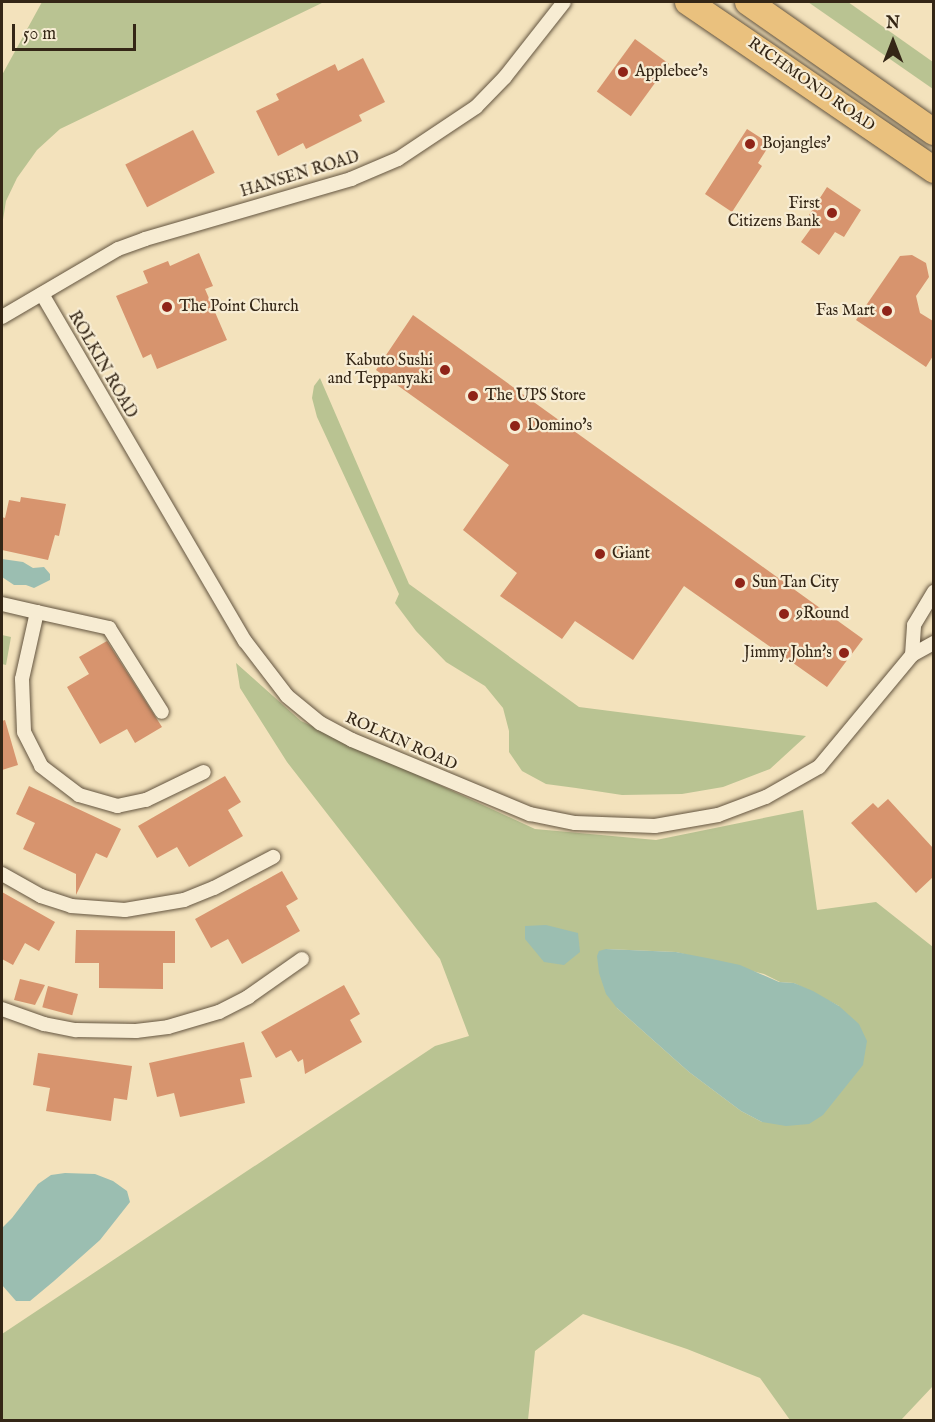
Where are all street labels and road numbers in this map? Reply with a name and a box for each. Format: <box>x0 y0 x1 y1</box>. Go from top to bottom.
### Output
street label: RICHMOND ROAD <box>744 34 878 136</box>
street label: HANSEN ROAD <box>238 148 362 202</box>
street label: ROLKIN ROAD <box>64 308 140 422</box>
street label: ROLKIN ROAD <box>342 709 460 775</box>

